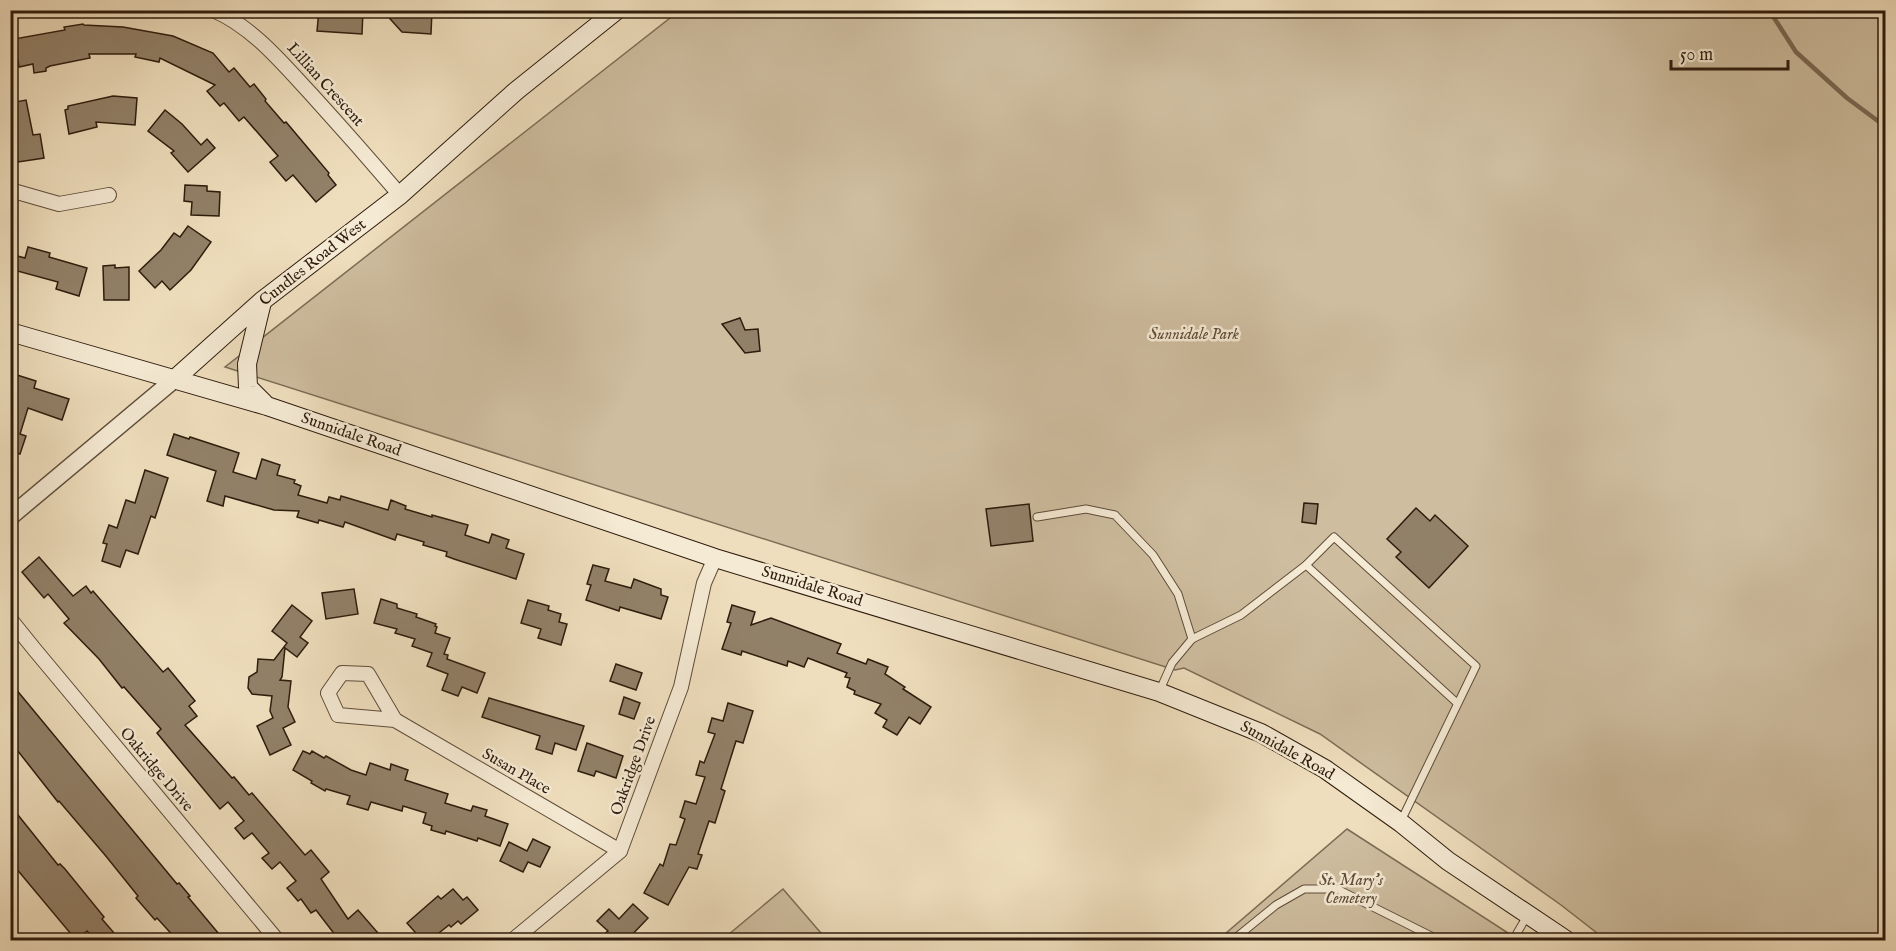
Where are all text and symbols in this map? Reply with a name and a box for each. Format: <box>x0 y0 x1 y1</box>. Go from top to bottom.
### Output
scale bar <box>1671 33 1788 71</box>
street label: Lillian Crescent <box>282 39 368 131</box>
text: 50 m <box>1680 44 1713 67</box>
street label: Cundles Road West <box>256 215 371 311</box>
park label: Sunnidale Park <box>1149 325 1240 345</box>
street label: Sunnidale Road <box>298 409 404 462</box>
street label: Sunnidale Road <box>759 562 865 612</box>
street label: Oakridge Drive <box>607 714 661 818</box>
street label: Sunnidale Road <box>1236 717 1338 785</box>
street label: Oakridge Drive <box>115 724 197 816</box>
street label: Susan Place <box>478 744 554 800</box>
park label: St. Mary's Cemetery <box>1319 871 1383 909</box>

